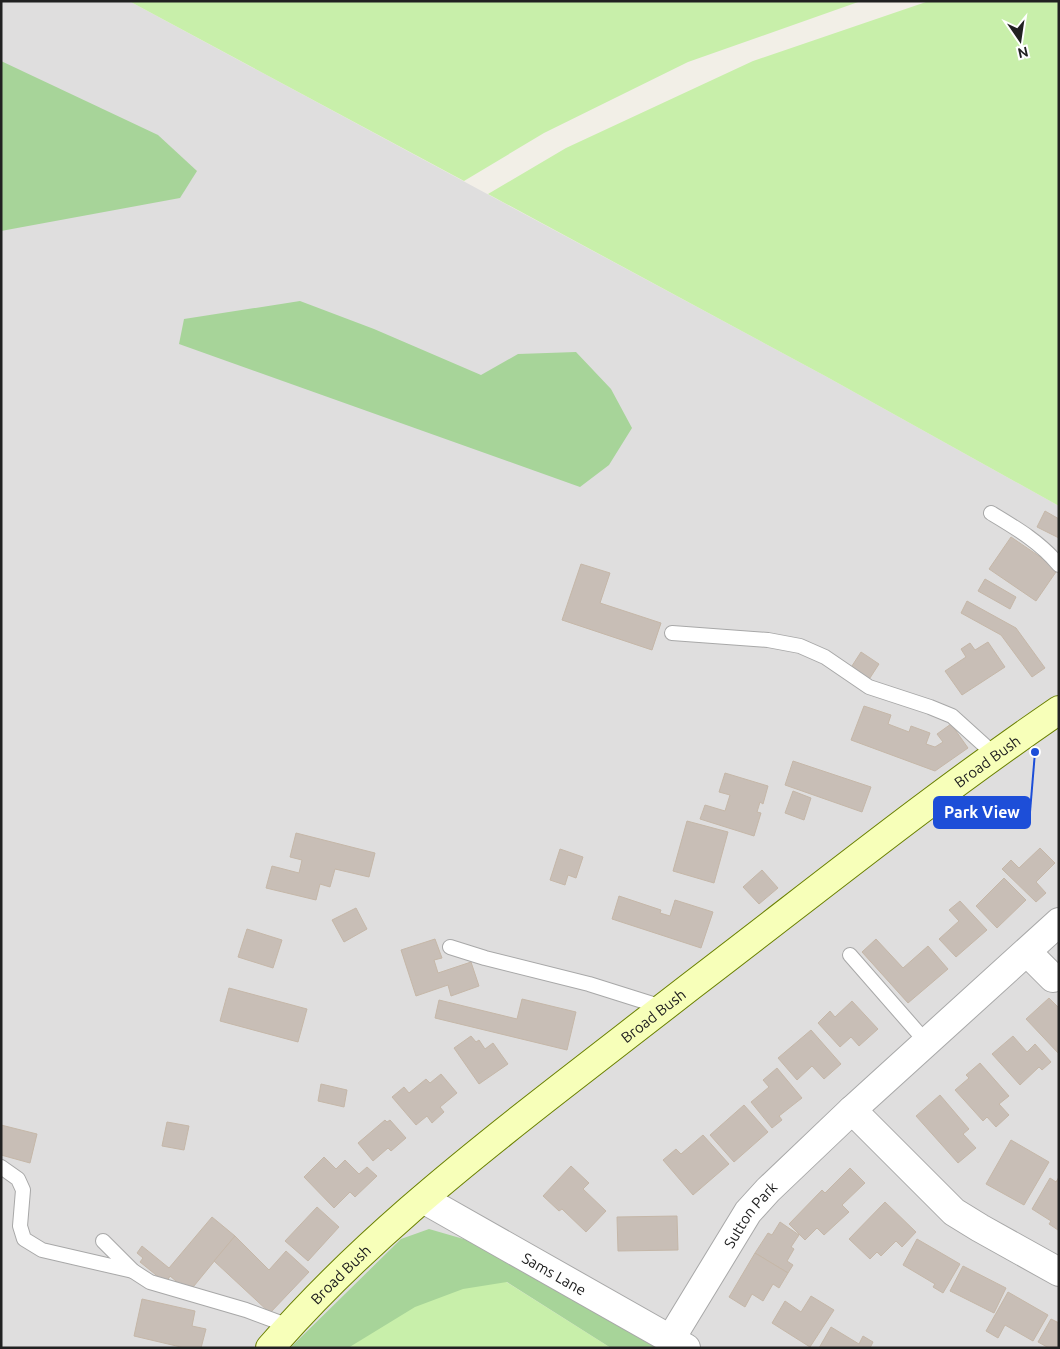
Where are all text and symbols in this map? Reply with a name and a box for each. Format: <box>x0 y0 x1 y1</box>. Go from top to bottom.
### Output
north arrow <box>995 15 1045 65</box>
text: N <box>1016 44 1030 62</box>
street label: Broad Bush <box>951 731 1023 790</box>
callout: Park View <box>934 797 1030 828</box>
text: Park View <box>944 803 1020 821</box>
street label: Broad Bush <box>617 985 689 1046</box>
street label: Sutton Park <box>720 1177 781 1251</box>
street label: Broad Bush <box>307 1241 374 1307</box>
street label: Sams Lane <box>519 1249 589 1298</box>

